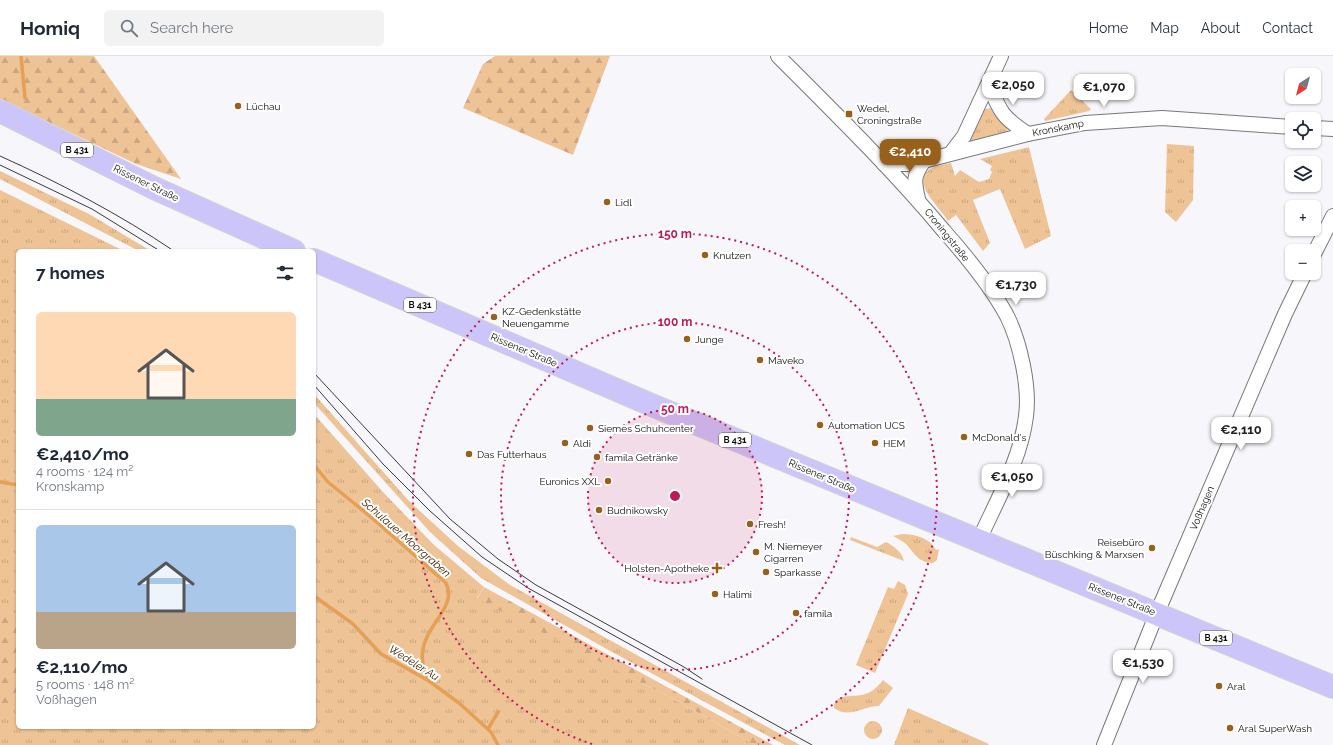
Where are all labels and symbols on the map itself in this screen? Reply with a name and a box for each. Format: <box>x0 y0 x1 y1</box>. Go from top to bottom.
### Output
north arrow <box>1285 68 1321 104</box>
pin: €2,050 <box>980 72 1046 106</box>
pin: €1,070 <box>1071 74 1137 108</box>
marker: Lüchau <box>233 101 243 111</box>
place label: Lüchau <box>246 101 281 112</box>
place label: Wedel, Croningstraße <box>857 103 922 126</box>
marker: Wedel, Croningstraße <box>844 109 854 119</box>
street label: Kronskamp <box>1031 118 1085 138</box>
pin: €2,410 <box>877 139 943 173</box>
road number: B 431 <box>61 143 93 157</box>
street label: Rissener Straße <box>112 162 181 204</box>
marker: Lidl <box>602 197 612 207</box>
place label: Lidl <box>615 197 632 208</box>
street label: Croningstraße <box>922 206 972 264</box>
text: 150 m <box>658 227 692 241</box>
marker: Knutzen <box>700 250 710 260</box>
place label: Knutzen <box>713 250 751 261</box>
pin: €1,730 <box>983 272 1049 306</box>
road number: B 431 <box>404 298 436 312</box>
place label: KZ-Gedenkstätte Neuengamme <box>502 306 581 329</box>
marker: KZ-Gedenkstätte Neuengamme <box>489 312 499 322</box>
text: 100 m <box>658 315 692 329</box>
street label: Rissener Straße <box>489 331 559 369</box>
marker: Junge <box>682 334 692 344</box>
place label: Junge <box>695 334 724 345</box>
marker: Maveko <box>755 355 765 365</box>
place label: Maveko <box>768 355 804 366</box>
text: 50 m <box>661 402 689 416</box>
pin: €2,110 <box>1208 417 1274 451</box>
marker: Automation UCS <box>815 420 825 430</box>
place label: Automation UCS <box>828 420 905 431</box>
marker: Siemes Schuhcenter <box>585 423 595 433</box>
place label: Siemes Schuhcenter <box>598 423 694 434</box>
marker: McDonald's <box>959 432 969 442</box>
place label: McDonald's <box>972 432 1026 443</box>
road number: B 431 <box>719 433 751 447</box>
marker: Aldi <box>560 438 570 448</box>
place label: Aldi <box>573 438 591 449</box>
marker: HEM <box>870 438 880 448</box>
place label: HEM <box>883 438 905 449</box>
marker: Das Futterhaus <box>464 449 474 459</box>
place label: Das Futterhaus <box>477 449 547 460</box>
marker: famila Getränke <box>592 452 602 462</box>
place label: famila Getränke <box>605 452 678 463</box>
street label: Rissener Straße <box>787 457 857 495</box>
pin: €1,050 <box>979 464 1045 498</box>
place label: Euronics XXL <box>540 476 600 487</box>
marker: Euronics XXL <box>603 476 613 486</box>
street label: Voßhagen <box>1188 484 1216 532</box>
centre of rings <box>668 489 682 503</box>
water label: Schulauer Moorgraben <box>358 495 453 580</box>
marker: Budnikowsky <box>594 505 604 515</box>
place label: Budnikowsky <box>607 505 669 516</box>
marker: Fresh! <box>745 519 755 529</box>
place label: Fresh! <box>758 519 786 530</box>
place label: Reisebüro Büschking & Marxsen <box>1045 537 1144 560</box>
place label: M. Niemeyer Cigarren <box>764 541 823 564</box>
marker: Reisebüro Büschking & Marxsen <box>1147 543 1157 553</box>
marker: M. Niemeyer Cigarren <box>751 547 761 557</box>
place label: Holsten-Apotheke <box>624 563 709 574</box>
marker: Holsten-Apotheke <box>712 563 722 573</box>
marker: Sparkasse <box>761 567 771 577</box>
place label: Sparkasse <box>774 567 822 578</box>
street label: Rissener Straße <box>1087 581 1157 618</box>
marker: Halimi <box>710 589 720 599</box>
place label: Halimi <box>723 589 752 600</box>
marker: famila <box>791 608 801 618</box>
place label: famila <box>804 608 832 619</box>
road number: B 431 <box>1200 631 1232 645</box>
water label: Wedeler Au <box>387 642 441 684</box>
pin: €1,530 <box>1110 650 1176 684</box>
marker: Aral <box>1214 681 1224 691</box>
place label: Aral <box>1227 681 1246 692</box>
marker: Aral SuperWash <box>1225 723 1235 733</box>
place label: Aral SuperWash <box>1238 723 1312 734</box>

